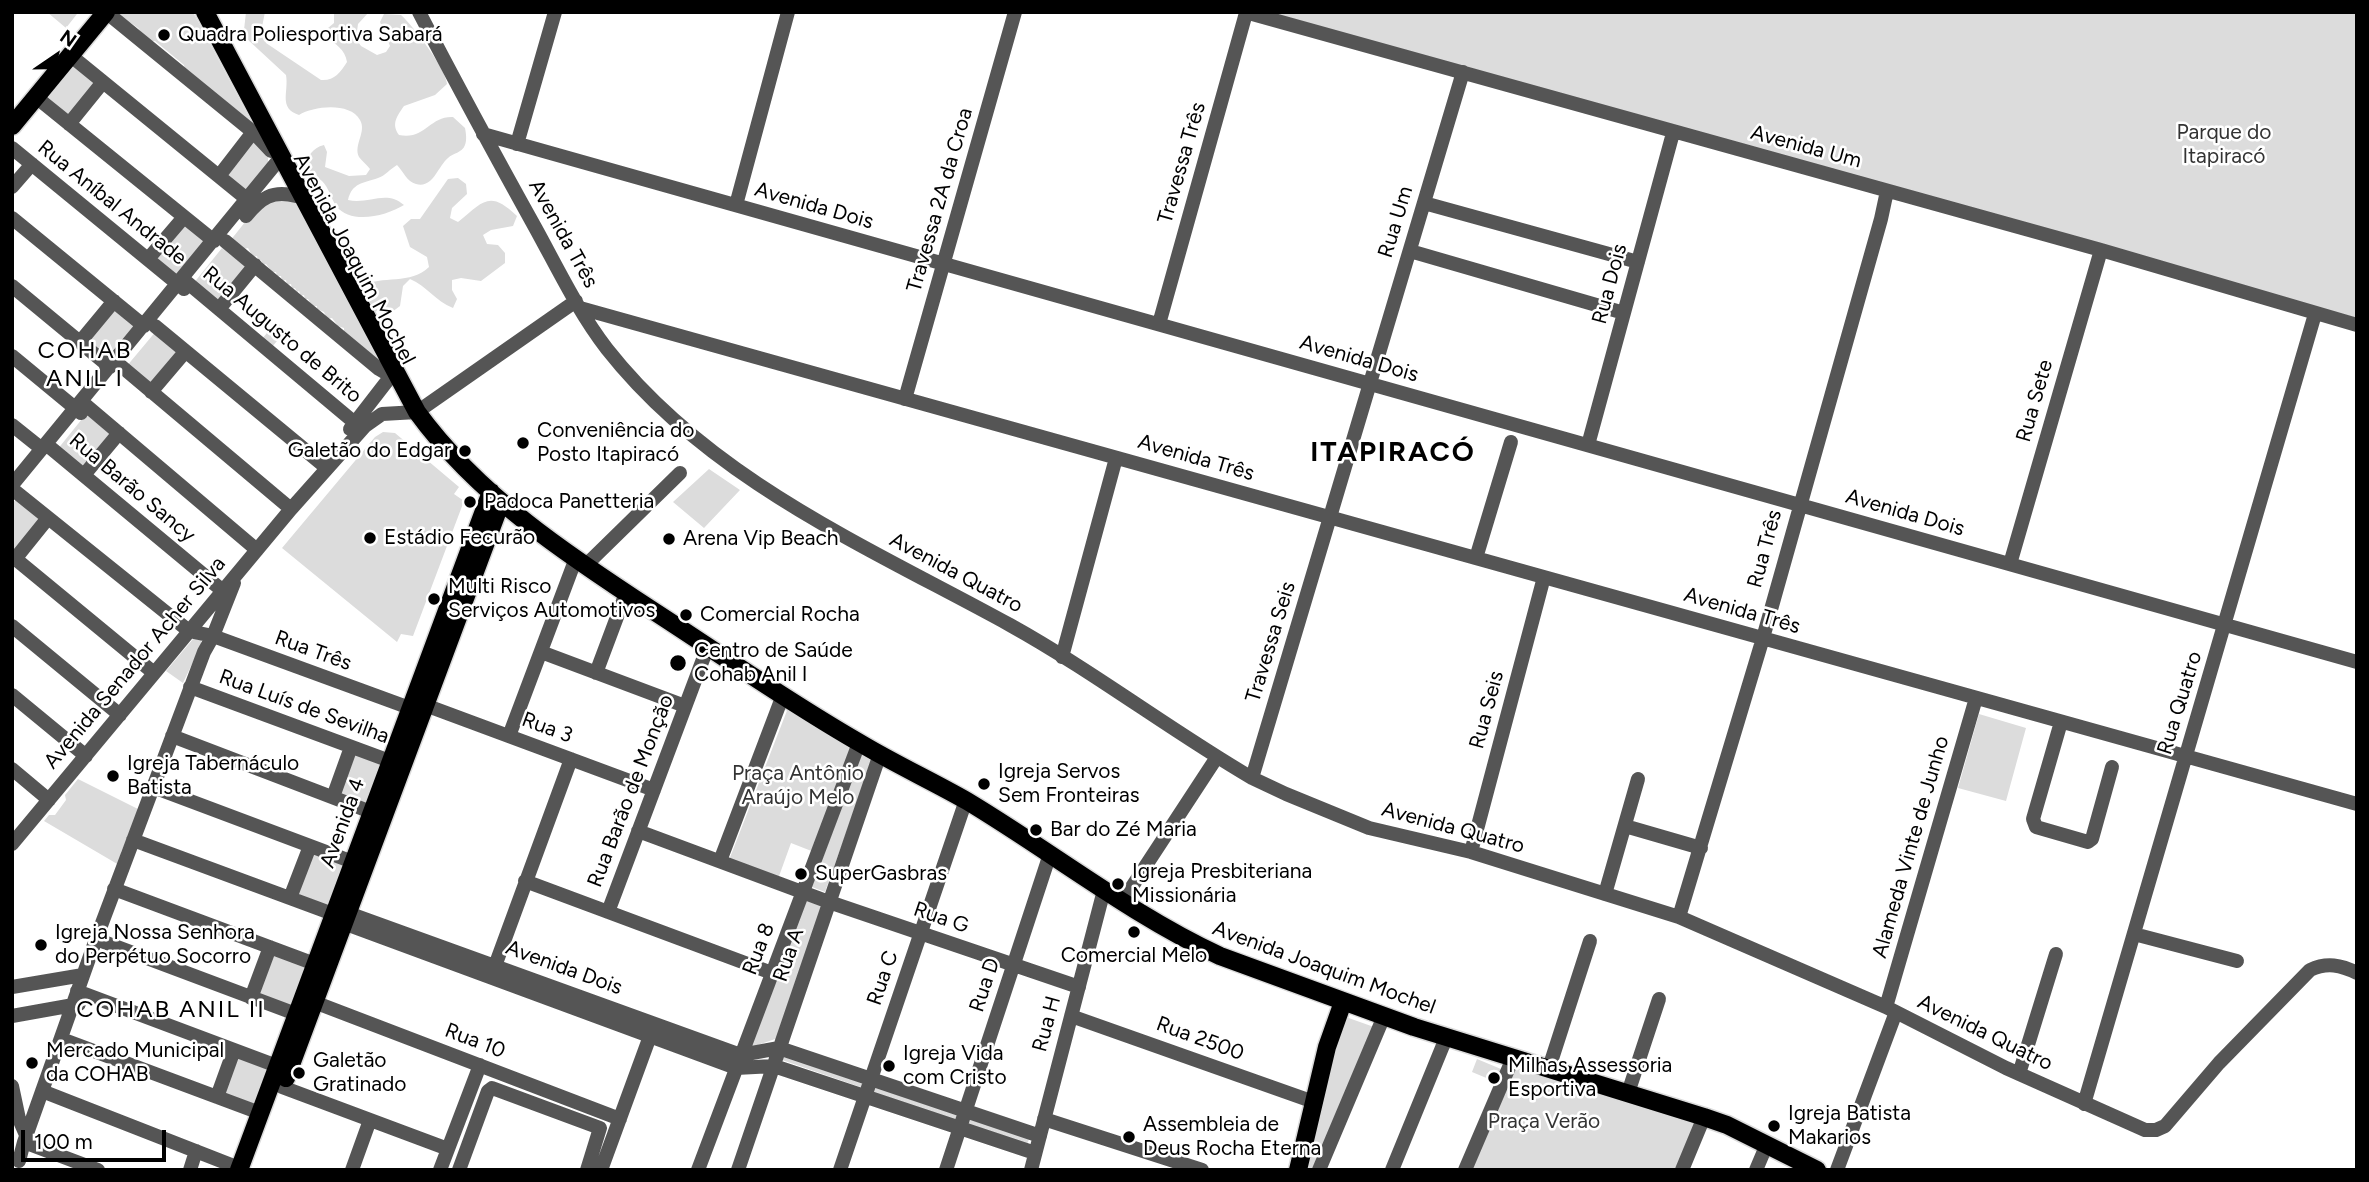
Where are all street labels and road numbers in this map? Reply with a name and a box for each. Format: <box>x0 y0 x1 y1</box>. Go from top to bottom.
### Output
street label: Travessa Três <box>1153 100 1211 226</box>
street label: Travessa 2A da Croa <box>902 105 978 295</box>
street label: Avenida Um <box>1748 120 1864 174</box>
street label: Rua Aníbal Andrade <box>32 135 192 271</box>
street label: Avenida Joaquim Mochel <box>288 149 420 369</box>
street label: Avenida Três <box>523 175 603 293</box>
street label: Avenida Dois <box>752 177 876 235</box>
street label: Rua Um <box>1373 183 1419 261</box>
street label: Rua Dois <box>1587 241 1633 327</box>
street label: Rua Augusto de Brito <box>197 261 367 409</box>
street label: Avenida Dois <box>1297 330 1421 388</box>
street label: Rua Sete <box>2011 357 2059 445</box>
street label: Rua Barão Sancy <box>64 428 200 548</box>
street label: Avenida Três <box>1135 429 1257 487</box>
street label: Avenida Dois <box>1843 484 1967 542</box>
street label: Rua Três <box>1743 507 1787 591</box>
street label: Avenida Quatro <box>885 527 1027 619</box>
street label: Avenida Senador Acher Silva <box>39 552 231 774</box>
street label: Travessa Seis <box>1241 579 1301 705</box>
street label: Avenida Três <box>1681 582 1803 640</box>
street label: Rua Três <box>271 626 355 676</box>
street label: Rua Quatro <box>2152 648 2208 758</box>
street label: Rua Luís de Sevilha <box>216 665 392 749</box>
street label: Rua Seis <box>1465 668 1509 752</box>
street label: Rua Barão de Monção <box>583 691 679 891</box>
street label: Rua 3 <box>518 707 576 749</box>
street label: Alameda Vinte de Junho <box>1867 733 1955 961</box>
street label: Avenida 4 <box>315 775 371 871</box>
street label: Avenida Quatro <box>1379 797 1527 859</box>
street label: Rua G <box>910 897 972 939</box>
street label: Avenida Joaquim Mochel <box>1209 916 1439 1020</box>
street label: Rua 8 <box>738 919 780 979</box>
street label: Rua A <box>768 925 810 985</box>
street label: Avenida Dois <box>502 935 626 1001</box>
street label: Rua C <box>862 947 904 1009</box>
street label: Rua D <box>964 955 1006 1015</box>
street label: Avenida Quatro <box>1913 989 2057 1077</box>
street label: Rua H <box>1028 993 1066 1055</box>
street label: Rua 2500 <box>1153 1012 1247 1066</box>
street label: Rua 10 <box>441 1018 509 1064</box>

